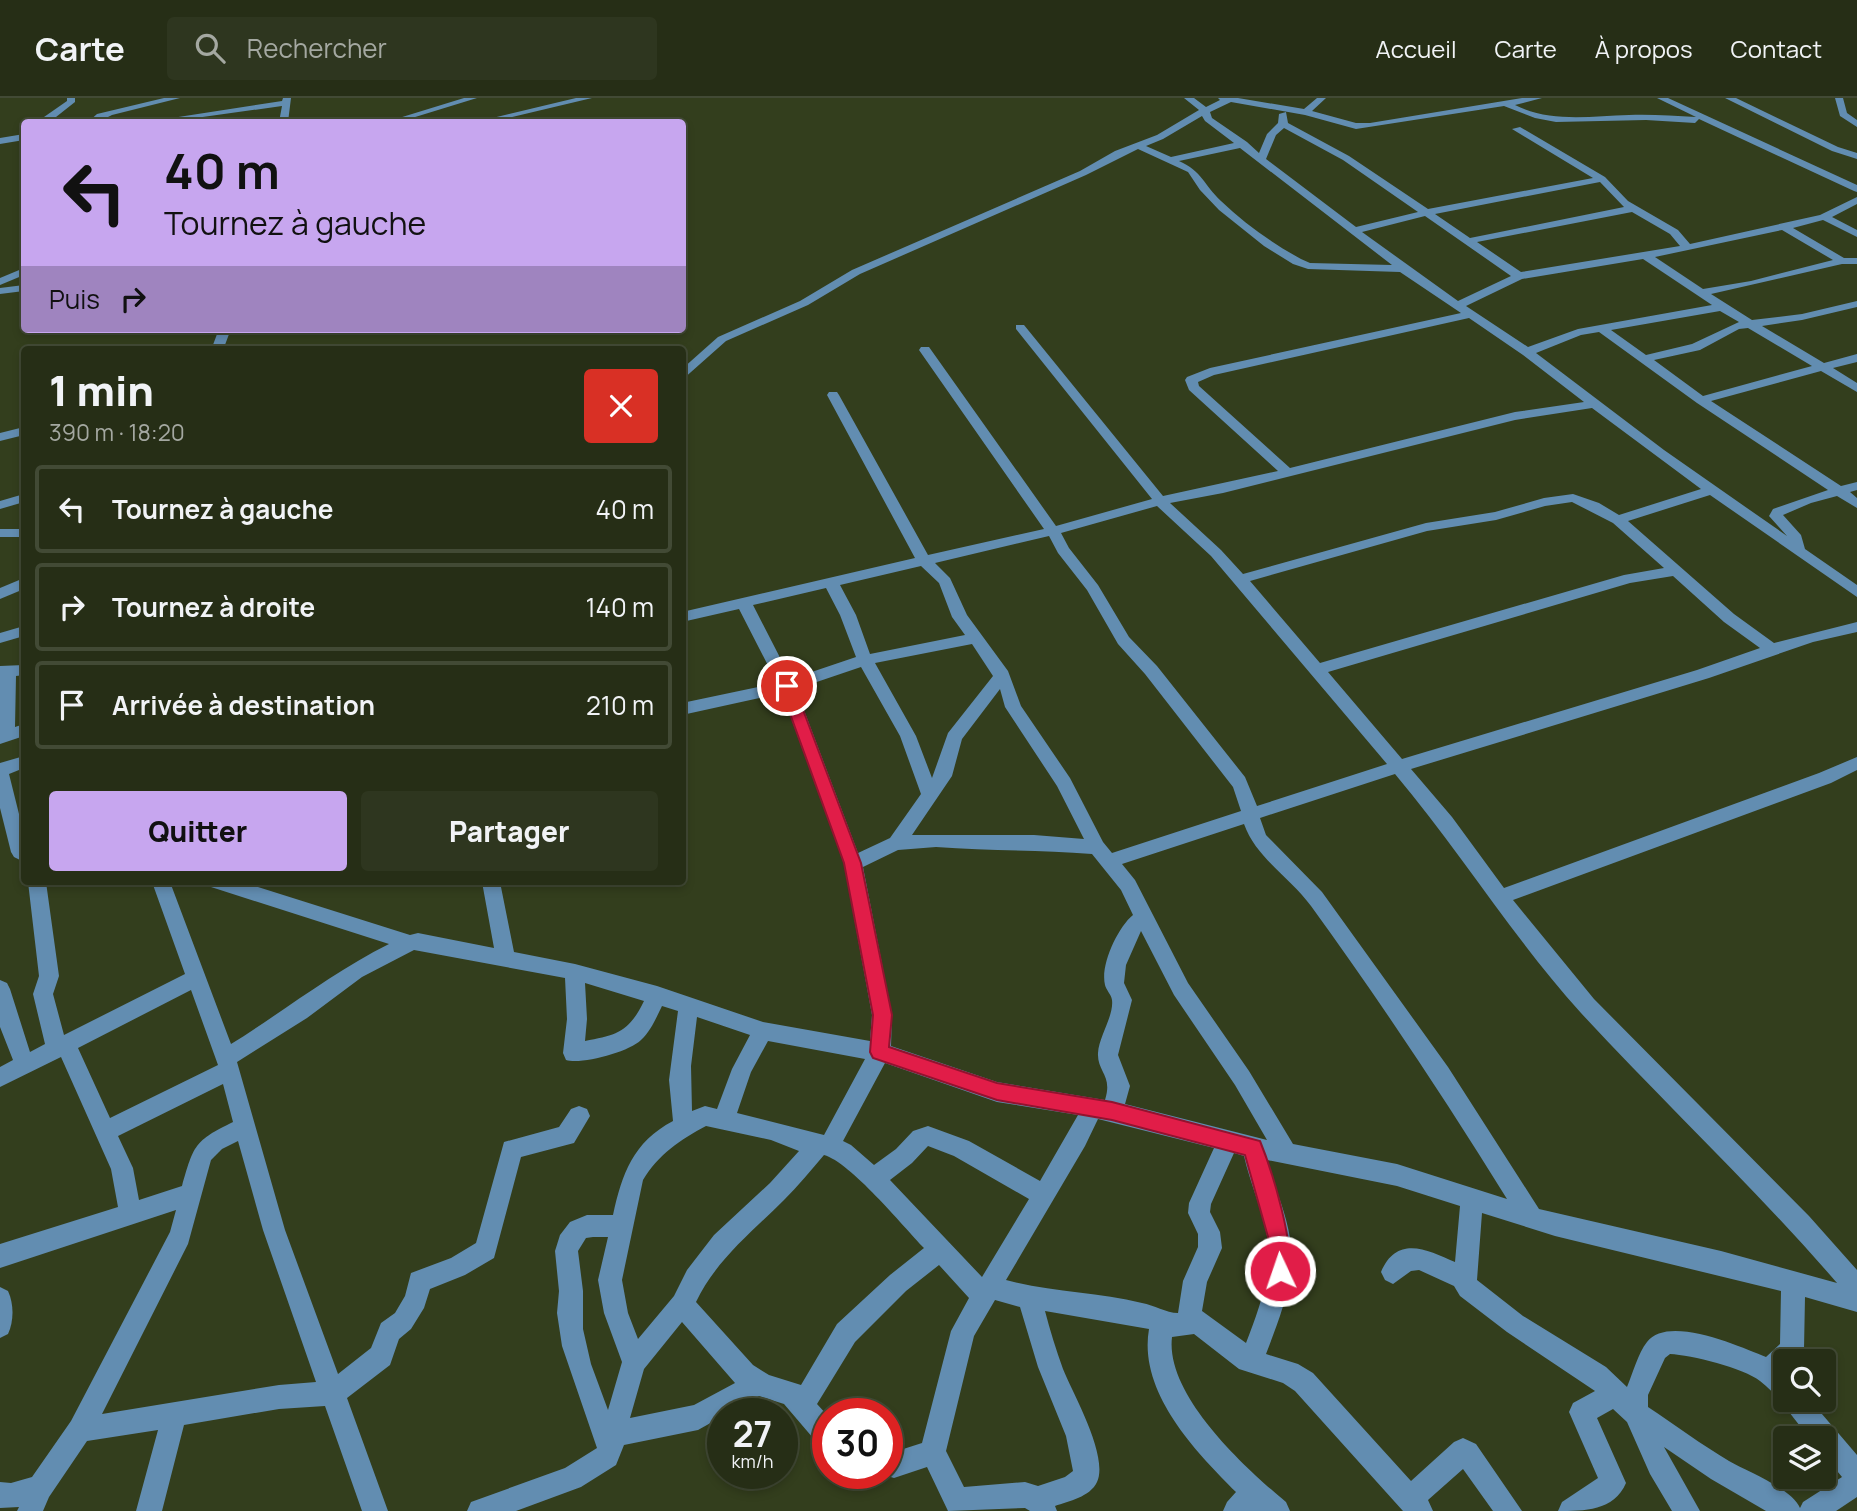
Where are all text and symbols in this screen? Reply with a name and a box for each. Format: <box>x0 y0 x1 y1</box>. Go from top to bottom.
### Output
search box <box>167 17 657 80</box>
text: Carte <box>35 26 125 71</box>
icon: search <box>191 29 229 67</box>
text: Rechercher <box>247 30 387 66</box>
text: Accueil <box>1376 32 1456 65</box>
text: Carte <box>1494 32 1557 65</box>
text: À propos <box>1595 32 1693 65</box>
text: Contact <box>1731 32 1822 65</box>
text: 40 m <box>164 137 280 204</box>
icon: left <box>49 147 140 238</box>
text: Tournez à gauche <box>164 201 426 245</box>
icon: right <box>114 280 152 318</box>
text: Puis <box>49 281 100 317</box>
text: 1 min <box>49 361 154 419</box>
button: close <box>584 369 658 443</box>
text: 390 m · 18:20 <box>49 416 185 448</box>
icon: left <box>53 490 91 528</box>
text: Tournez à gauche <box>112 491 333 527</box>
text: 40 m <box>596 491 654 527</box>
icon: right <box>53 588 91 626</box>
text: Tournez à droite <box>112 589 315 625</box>
text: 140 m <box>585 589 654 625</box>
pin <box>757 656 817 716</box>
icon: arrive <box>768 667 806 705</box>
icon: arrive <box>53 686 91 724</box>
text: Arrivée à destination <box>112 687 375 723</box>
text: 210 m <box>586 687 654 723</box>
button: Quitter <box>49 791 347 871</box>
button: Partager <box>361 791 658 871</box>
position arrow <box>1243 1234 1317 1308</box>
map controls <box>1773 1349 1836 1489</box>
button: search <box>1773 1349 1836 1412</box>
speed limit sign: 30 <box>812 1398 903 1489</box>
text: 27 <box>733 1410 772 1458</box>
button: layers <box>1773 1426 1836 1489</box>
text: km/h <box>732 1449 773 1473</box>

